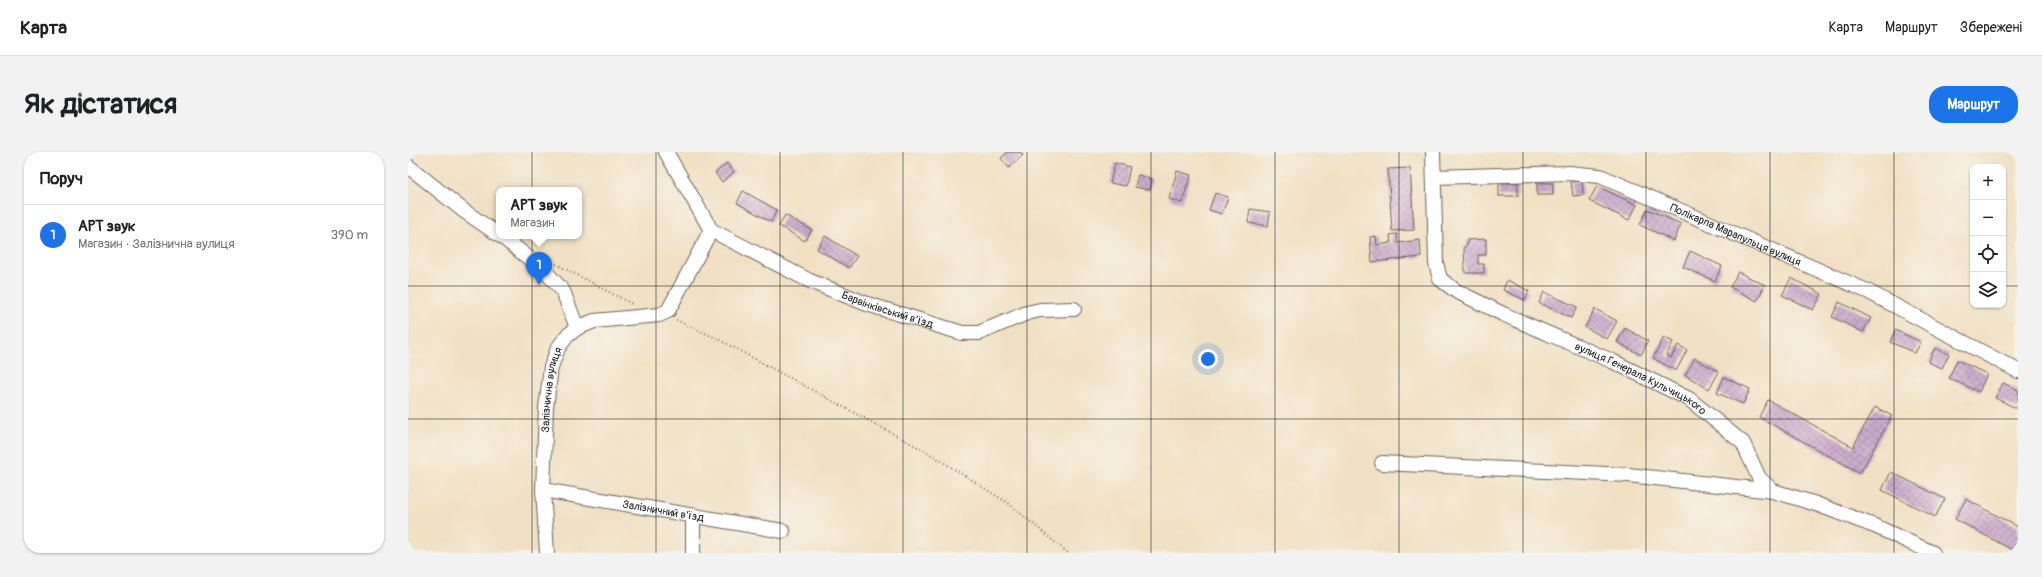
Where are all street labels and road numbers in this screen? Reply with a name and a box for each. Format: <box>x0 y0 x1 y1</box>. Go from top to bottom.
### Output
street label: Полікарпа Марапульця вулиця <box>1668 201 1803 268</box>
street label: Барвінківський в’їзд <box>840 288 935 330</box>
street label: вулиця Генерала Кульчицького <box>1573 339 1709 417</box>
street label: Залізнична вулиця <box>539 345 564 433</box>
street label: Залізничний в’їзд <box>621 497 705 524</box>

